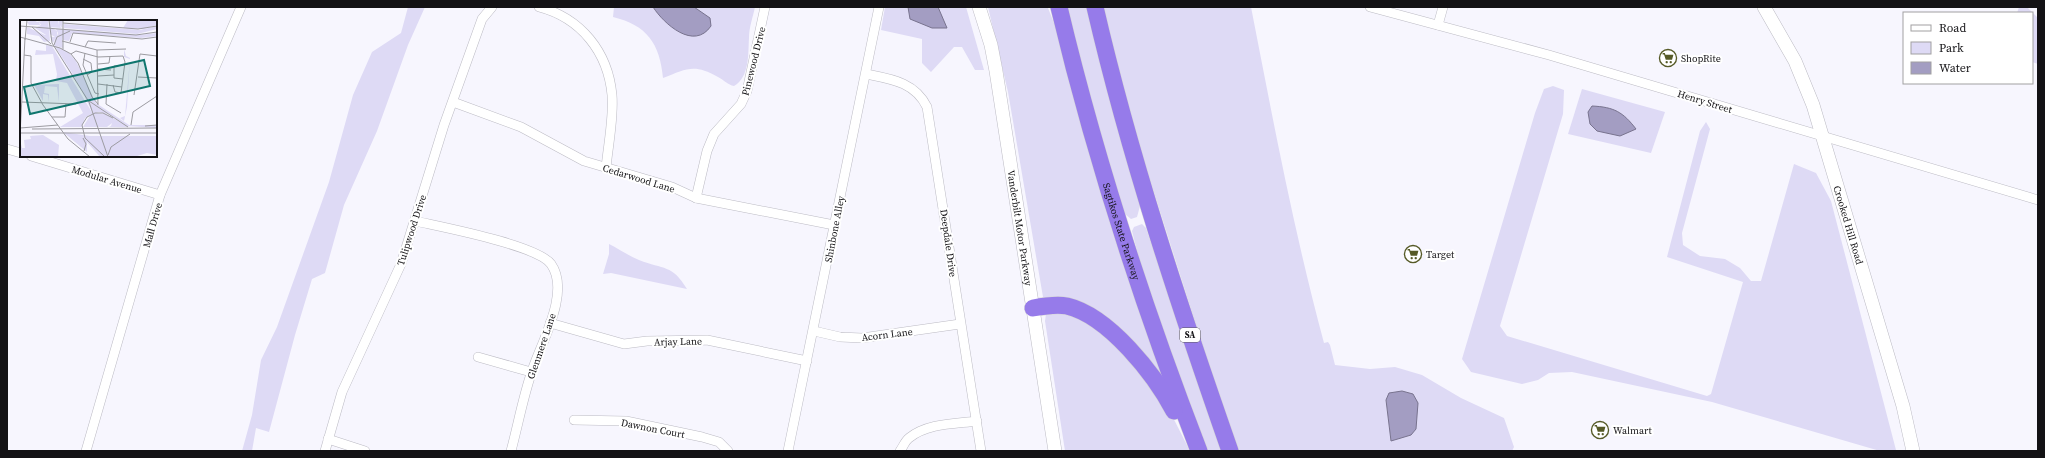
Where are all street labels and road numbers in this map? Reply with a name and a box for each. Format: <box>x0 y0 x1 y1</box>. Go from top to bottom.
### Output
street label: Pinewood Drive <box>739 25 768 97</box>
street label: Henry Street <box>1676 87 1734 116</box>
street label: Cedarwood Lane <box>601 161 677 196</box>
street label: Modular Avenue <box>70 163 144 196</box>
street label: Vanderbilt Motor Parkway <box>1004 169 1035 288</box>
street label: Sagtikos State Parkway <box>1100 181 1143 283</box>
street label: Crooked Hill Road <box>1830 184 1866 266</box>
street label: Tulipwood Drive <box>394 193 429 267</box>
street label: Shinbone Alley <box>822 194 847 263</box>
street label: Mall Drive <box>140 201 165 249</box>
street label: Deepdale Drive <box>937 208 960 278</box>
street label: Glenmere Lane <box>524 312 559 381</box>
street label: Acorn Lane <box>861 325 913 344</box>
road number: SA <box>1180 328 1200 342</box>
street label: Arjay Lane <box>654 335 702 348</box>
street label: Dawnon Court <box>620 416 687 441</box>

